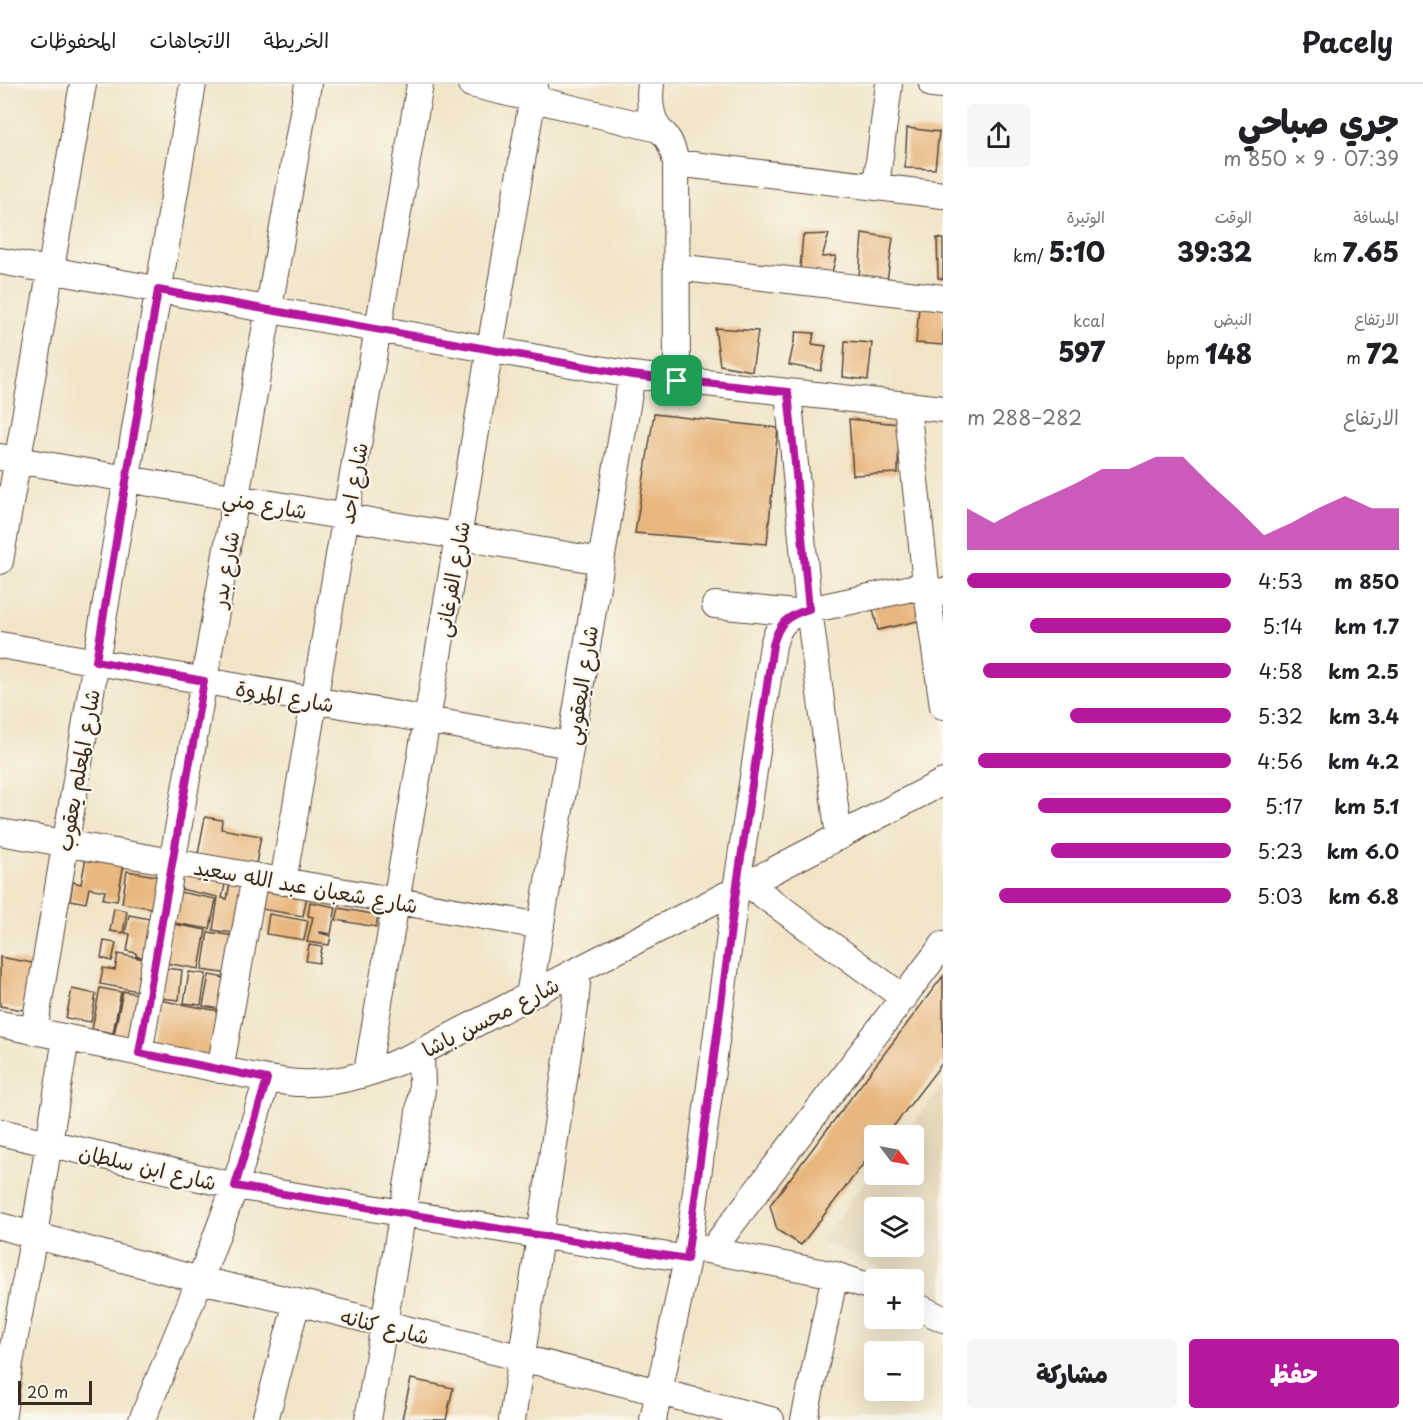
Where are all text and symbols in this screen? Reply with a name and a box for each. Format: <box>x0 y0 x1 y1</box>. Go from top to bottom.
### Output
text: Pacely <box>1302 20 1393 63</box>
text: المحفوظات <box>30 23 116 55</box>
text: الاتجاهات <box>149 23 231 55</box>
text: الخريطة <box>264 23 329 55</box>
text: جري صباحي <box>1238 95 1399 145</box>
button: share <box>967 104 1030 167</box>
text: 07:39 · 9 × 850 m <box>1223 143 1399 173</box>
text: الوتيرة <box>1066 204 1105 228</box>
text: الوقت <box>1215 204 1252 228</box>
text: المسافة <box>1353 204 1399 228</box>
text: 5:10 <box>1049 232 1105 271</box>
text: 39:32 <box>1177 232 1252 271</box>
text: 7.65 <box>1343 232 1399 271</box>
text: /km <box>1013 243 1049 267</box>
text: km <box>1313 243 1343 267</box>
text: النبض <box>1214 306 1252 330</box>
text: الارتفاع <box>1354 306 1399 330</box>
text: kcal <box>1073 308 1105 332</box>
text: 597 <box>1058 332 1105 371</box>
text: 148 <box>1205 334 1252 373</box>
text: 72 <box>1366 334 1399 373</box>
text: bpm <box>1166 345 1205 369</box>
text: m <box>1346 345 1366 369</box>
pin <box>651 355 702 406</box>
icon: arrive <box>660 364 693 397</box>
text: 282–288 m <box>967 402 1082 432</box>
text: الارتفاع <box>1343 402 1399 432</box>
street label: شارع احد <box>329 440 376 527</box>
street label: شارع مني <box>219 480 310 531</box>
street label: شارع الفرغانى <box>425 518 478 640</box>
street label: شارع بدر <box>201 528 247 612</box>
text: 4:53 <box>1258 566 1303 596</box>
text: 850 m <box>1334 566 1399 596</box>
text: 5:14 <box>1262 611 1303 641</box>
text: 1.7 km <box>1335 611 1399 641</box>
street label: شارع اليعقوبى <box>555 623 606 747</box>
text: 4:58 <box>1259 656 1303 686</box>
text: 2.5 km <box>1328 656 1399 686</box>
street label: شارع المروة <box>233 671 337 720</box>
street label: شارع المعلم يعقوب <box>47 686 109 854</box>
text: 5:32 <box>1258 701 1303 731</box>
text: 3.4 km <box>1329 701 1399 731</box>
text: 4:56 <box>1257 746 1303 776</box>
text: 4.2 km <box>1328 746 1399 776</box>
text: 5:17 <box>1265 791 1303 821</box>
text: 5.1 km <box>1334 791 1399 821</box>
text: 5:23 <box>1257 836 1303 866</box>
text: 6.0 km <box>1327 836 1399 866</box>
street label: شارع شعبان عبد الله سعيد <box>191 850 421 921</box>
text: 5:03 <box>1257 881 1303 911</box>
text: 6.8 km <box>1329 881 1399 911</box>
street label: شارع محسن باشا <box>416 968 565 1065</box>
north arrow <box>864 1125 924 1185</box>
map controls <box>864 1125 924 1401</box>
street label: شارع ابن سلطان <box>76 1135 220 1198</box>
button: layers <box>864 1197 924 1257</box>
button: + <box>864 1269 924 1329</box>
street label: شارع كنانه <box>337 1298 433 1353</box>
button: مشاركة <box>967 1339 1177 1408</box>
button: حفظ <box>1189 1339 1399 1408</box>
button: − <box>864 1341 924 1401</box>
scale bar <box>18 1378 92 1406</box>
text: 20 m <box>27 1379 68 1403</box>

